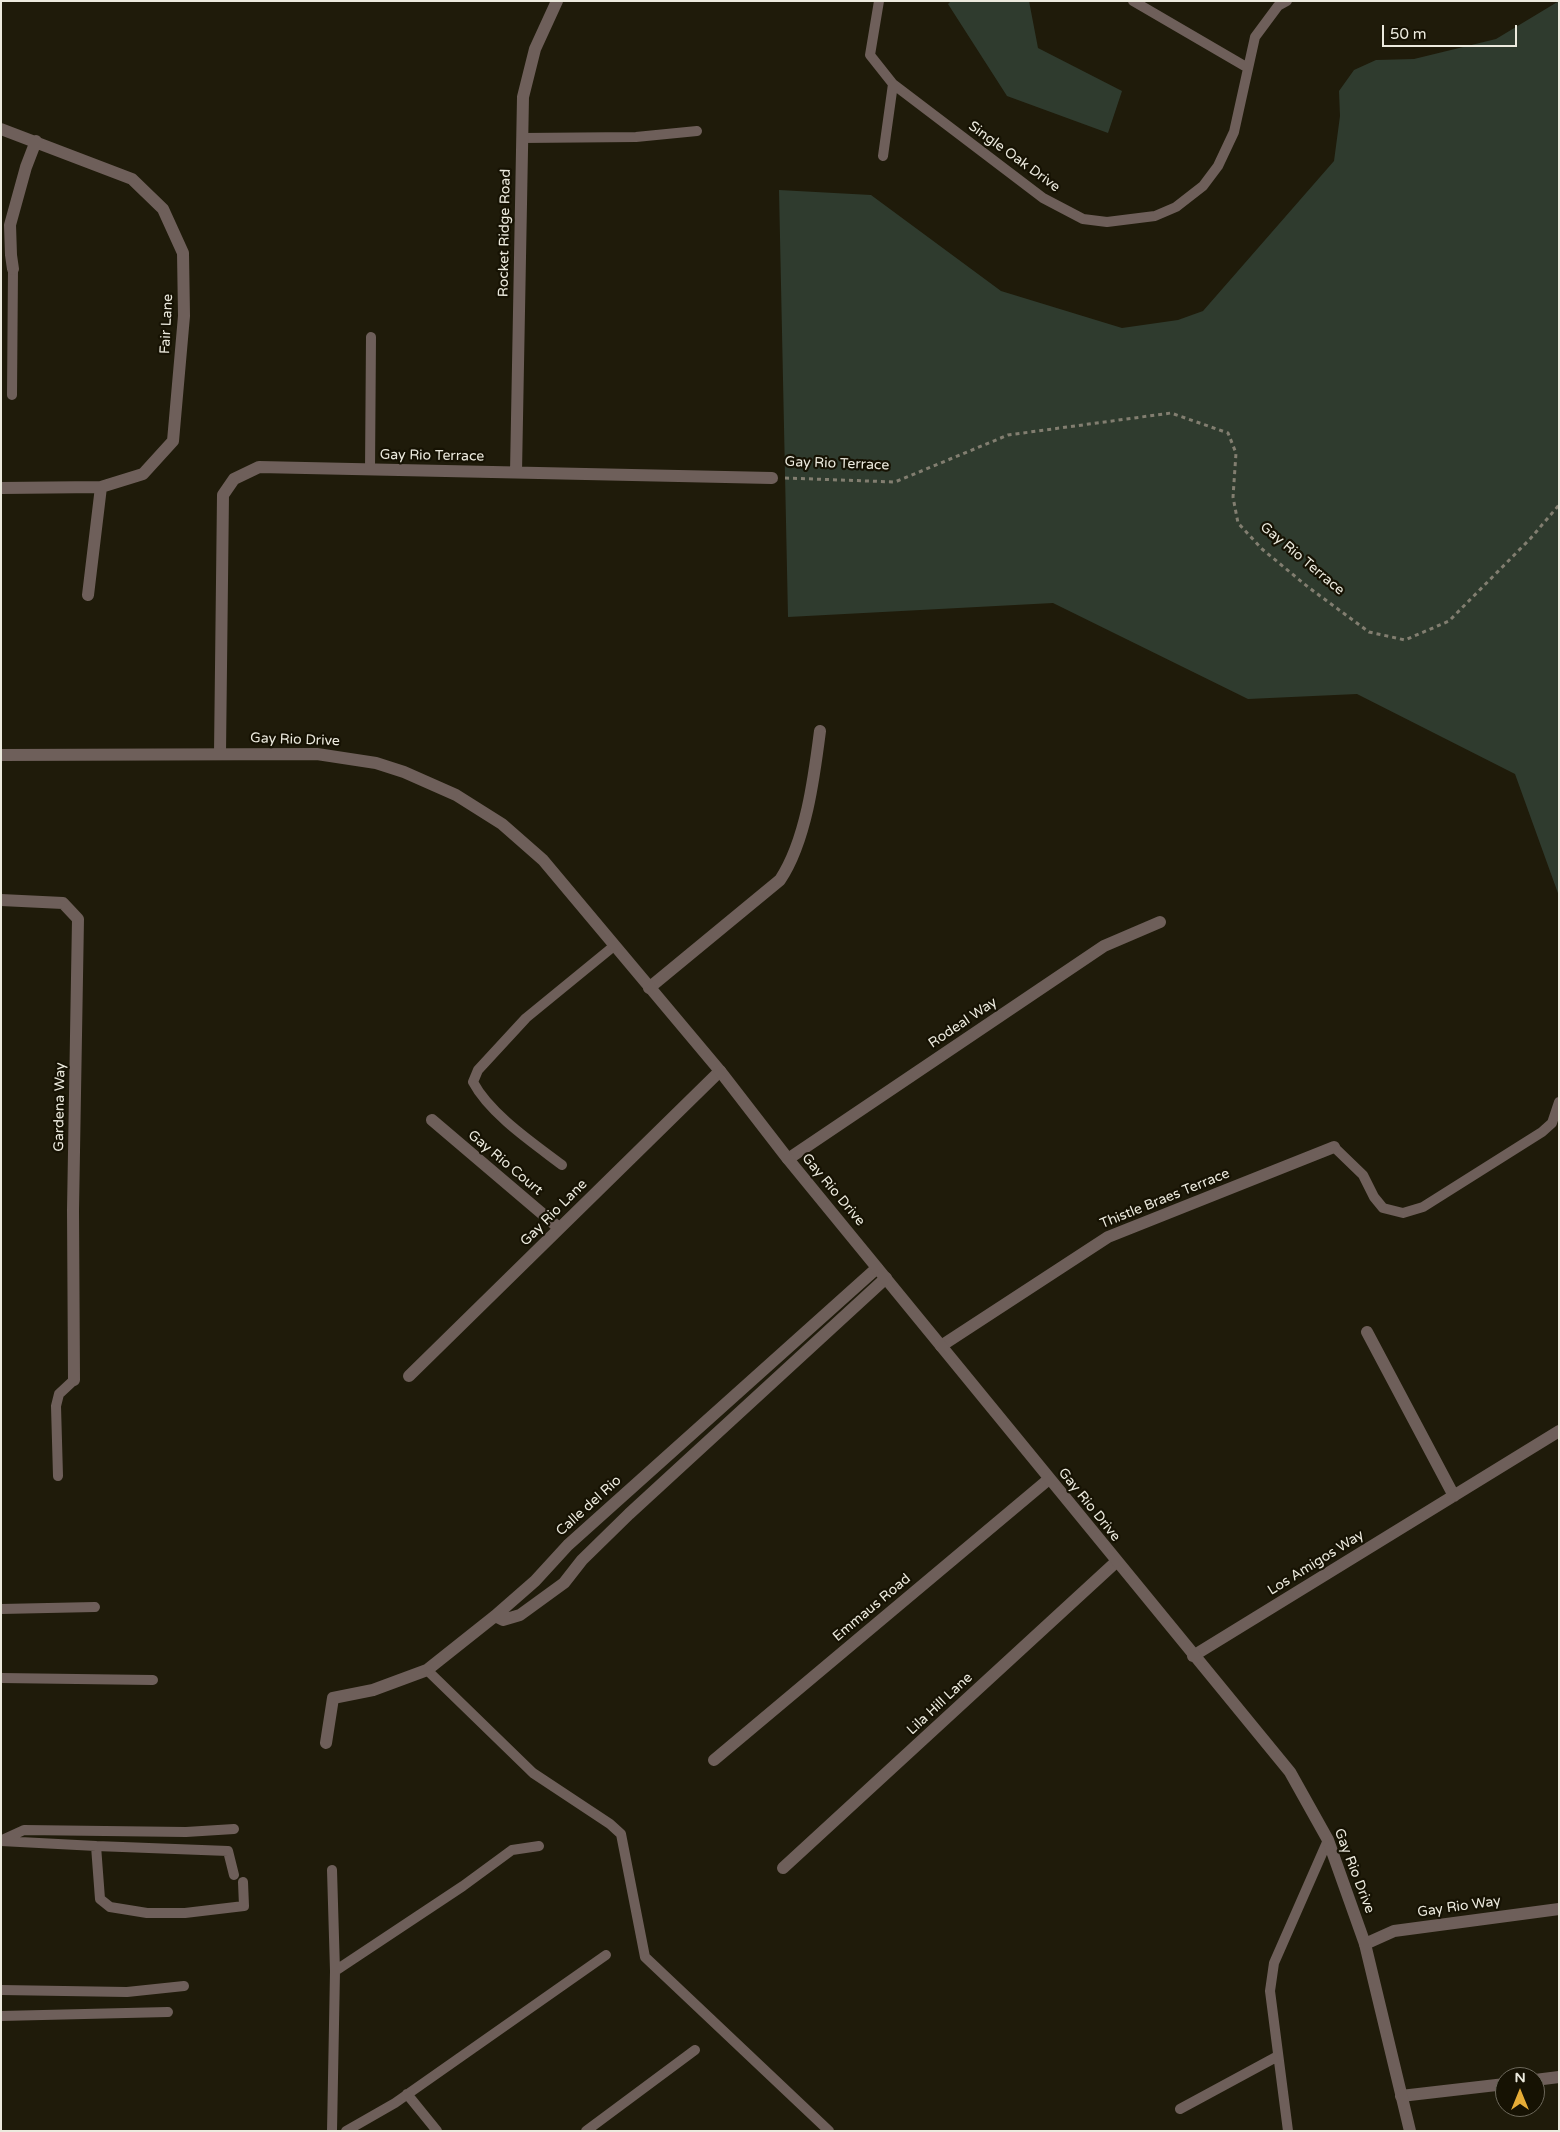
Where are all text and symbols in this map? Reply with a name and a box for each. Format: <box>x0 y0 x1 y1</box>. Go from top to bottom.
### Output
scale bar <box>1385 15 1520 47</box>
text: 50 m <box>1390 25 1427 43</box>
street label: Single Oak Drive <box>965 118 1063 196</box>
street label: Rocket Ridge Road <box>495 169 515 297</box>
street label: Fair Lane <box>157 294 177 354</box>
street label: Gay Rio Terrace <box>380 447 484 465</box>
street label: Gay Rio Terrace <box>784 454 890 474</box>
street label: Gay Rio Terrace <box>1257 519 1347 599</box>
street label: Gay Rio Drive <box>250 730 340 750</box>
street label: Rodeal Way <box>926 994 1000 1052</box>
street label: Gardena Way <box>51 1062 69 1152</box>
street label: Gay Rio Court <box>464 1127 546 1199</box>
street label: Gay Rio Drive <box>798 1150 868 1230</box>
street label: Thistle Braes Terrace <box>1098 1165 1232 1233</box>
street label: Gay Rio Lane <box>517 1176 591 1250</box>
street label: Gay Rio Drive <box>1054 1465 1124 1545</box>
street label: Calle del Rio <box>553 1472 625 1540</box>
street label: Los Amigos Way <box>1265 1527 1367 1599</box>
street label: Emmaus Road <box>830 1571 914 1645</box>
street label: Lila Hill Lane <box>904 1669 976 1739</box>
street label: Gay Rio Drive <box>1330 1826 1378 1916</box>
street label: Gay Rio Way <box>1416 1893 1502 1921</box>
north arrow <box>1495 2067 1545 2117</box>
text: N <box>1514 2069 1526 2086</box>

